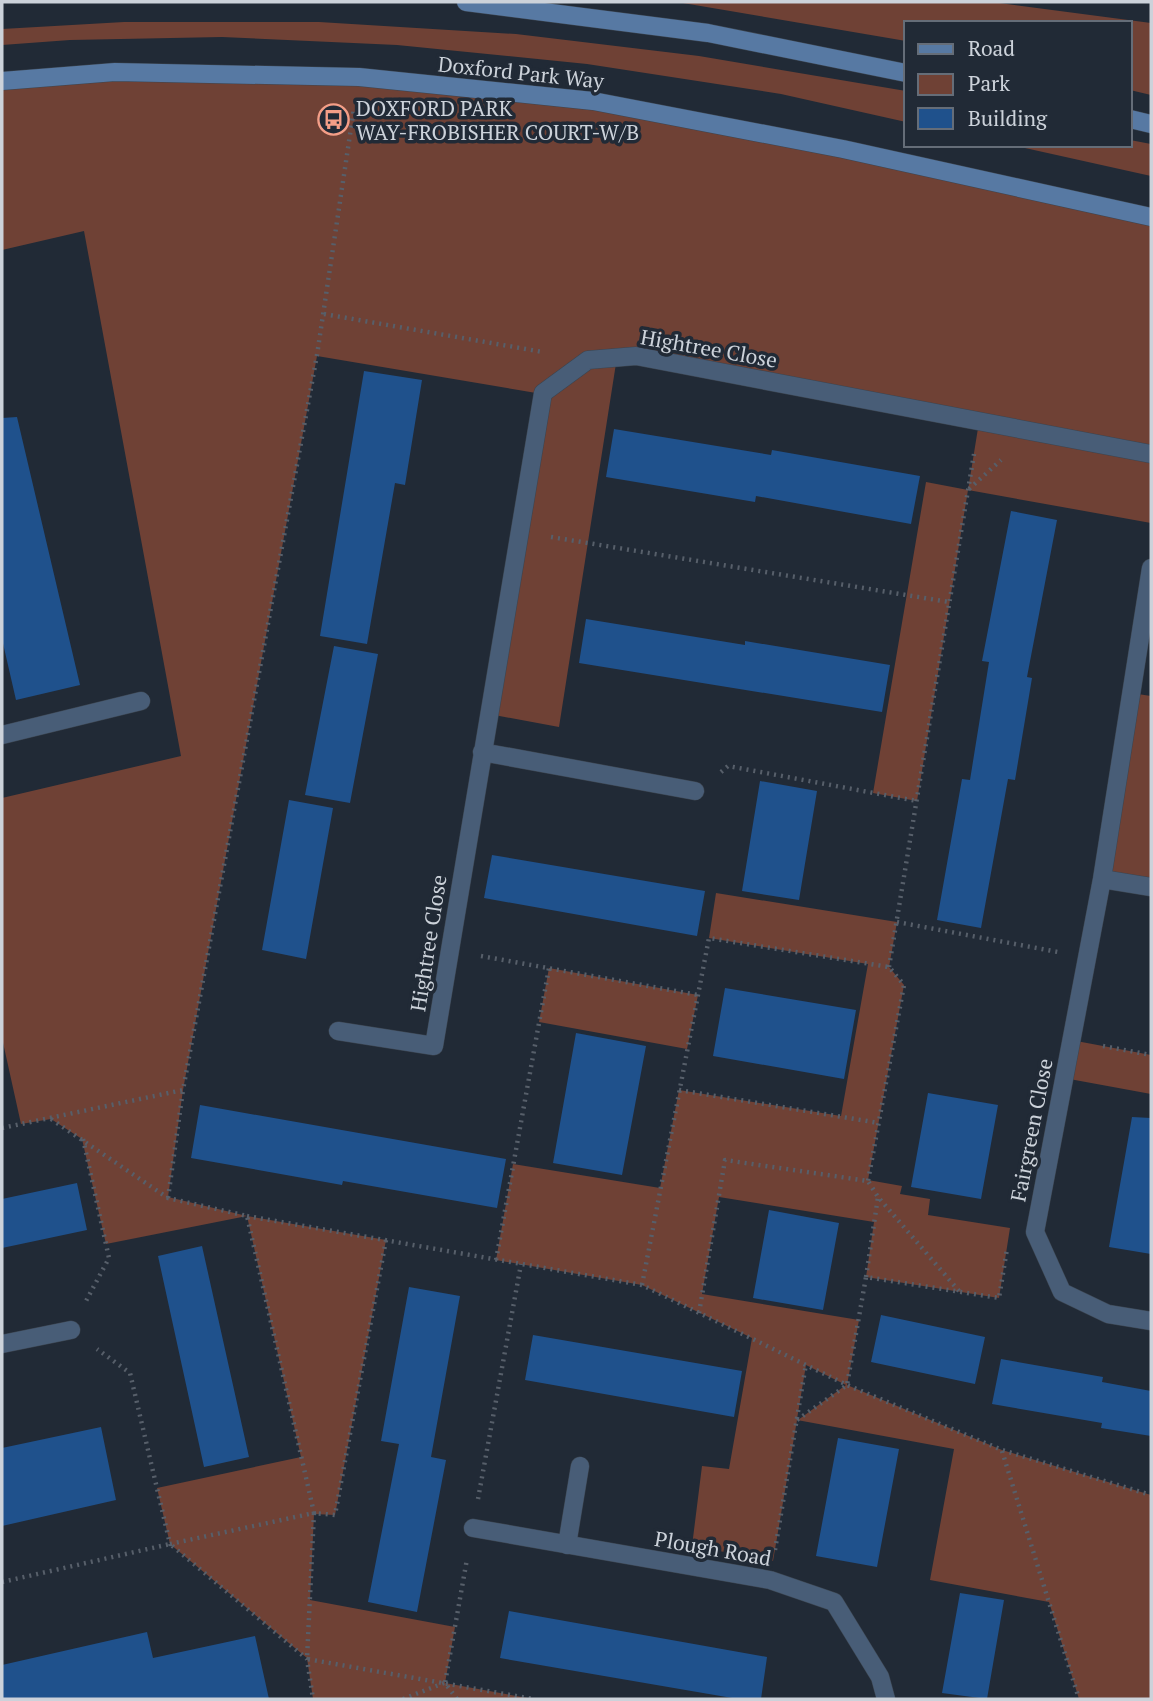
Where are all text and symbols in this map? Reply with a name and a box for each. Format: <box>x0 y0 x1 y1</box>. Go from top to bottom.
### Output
legend <box>904 21 1132 147</box>
text: Road <box>968 34 1015 62</box>
street label: Doxford Park Way <box>437 49 606 95</box>
text: Park <box>968 69 1010 97</box>
place label: DOXFORD PARK WAY-FROBISHER COURT-W/B <box>356 94 639 146</box>
bus stop icon: DOXFORD PARK WAY-FROBISHER COURT-W/B <box>316 103 350 137</box>
text: Building <box>968 104 1048 132</box>
street label: Hightree Close <box>639 322 779 374</box>
street label: Hightree Close <box>403 873 453 1013</box>
street label: Fairgreen Close <box>1003 1056 1059 1204</box>
street label: Plough Road <box>653 1524 774 1572</box>

